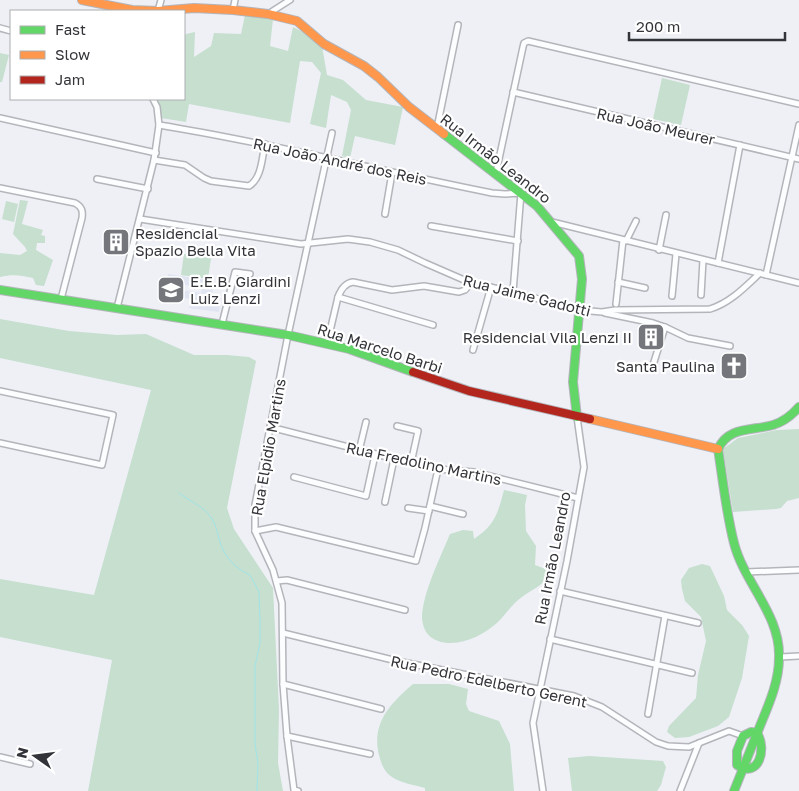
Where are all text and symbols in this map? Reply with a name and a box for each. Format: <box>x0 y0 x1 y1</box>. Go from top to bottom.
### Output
legend <box>10 10 185 100</box>
scale bar <box>629 10 785 42</box>
text: 200 m <box>636 17 680 35</box>
text: Fast <box>55 20 86 38</box>
text: Slow <box>55 45 90 63</box>
text: Jam <box>55 70 85 88</box>
street label: Rua João Meurer <box>595 104 717 148</box>
street label: Rua Irmão Leandro <box>437 109 555 207</box>
street label: Rua João André dos Reis <box>252 134 429 188</box>
place label: Residencial Spazio Bella Vita <box>135 224 256 259</box>
building icon: Residencial Spazio Bella Vita <box>101 227 131 257</box>
street label: Rua Jaime Gadotti <box>461 270 593 320</box>
place label: E.E.B. Giardini Luiz Lenzi <box>190 272 291 307</box>
school or university icon: E.E.B. Giardini Luiz Lenzi <box>156 275 186 305</box>
street label: Rua Marcelo Barbi <box>315 319 445 377</box>
building icon: Residencial Vila Lenzi II <box>636 322 666 352</box>
place label: Residencial Vila Lenzi II <box>463 328 632 346</box>
church icon: Santa Paulina <box>719 351 749 381</box>
place label: Santa Paulina <box>616 357 715 375</box>
street label: Rua Elpidio Martins <box>247 377 289 517</box>
street label: Rua Fredolino Martins <box>345 438 503 488</box>
street label: Rua Irmão Leandro <box>530 490 574 626</box>
street label: Rua Pedro Edelberto Gerent <box>389 651 589 711</box>
north arrow <box>10 731 60 781</box>
text: N <box>12 746 31 760</box>

